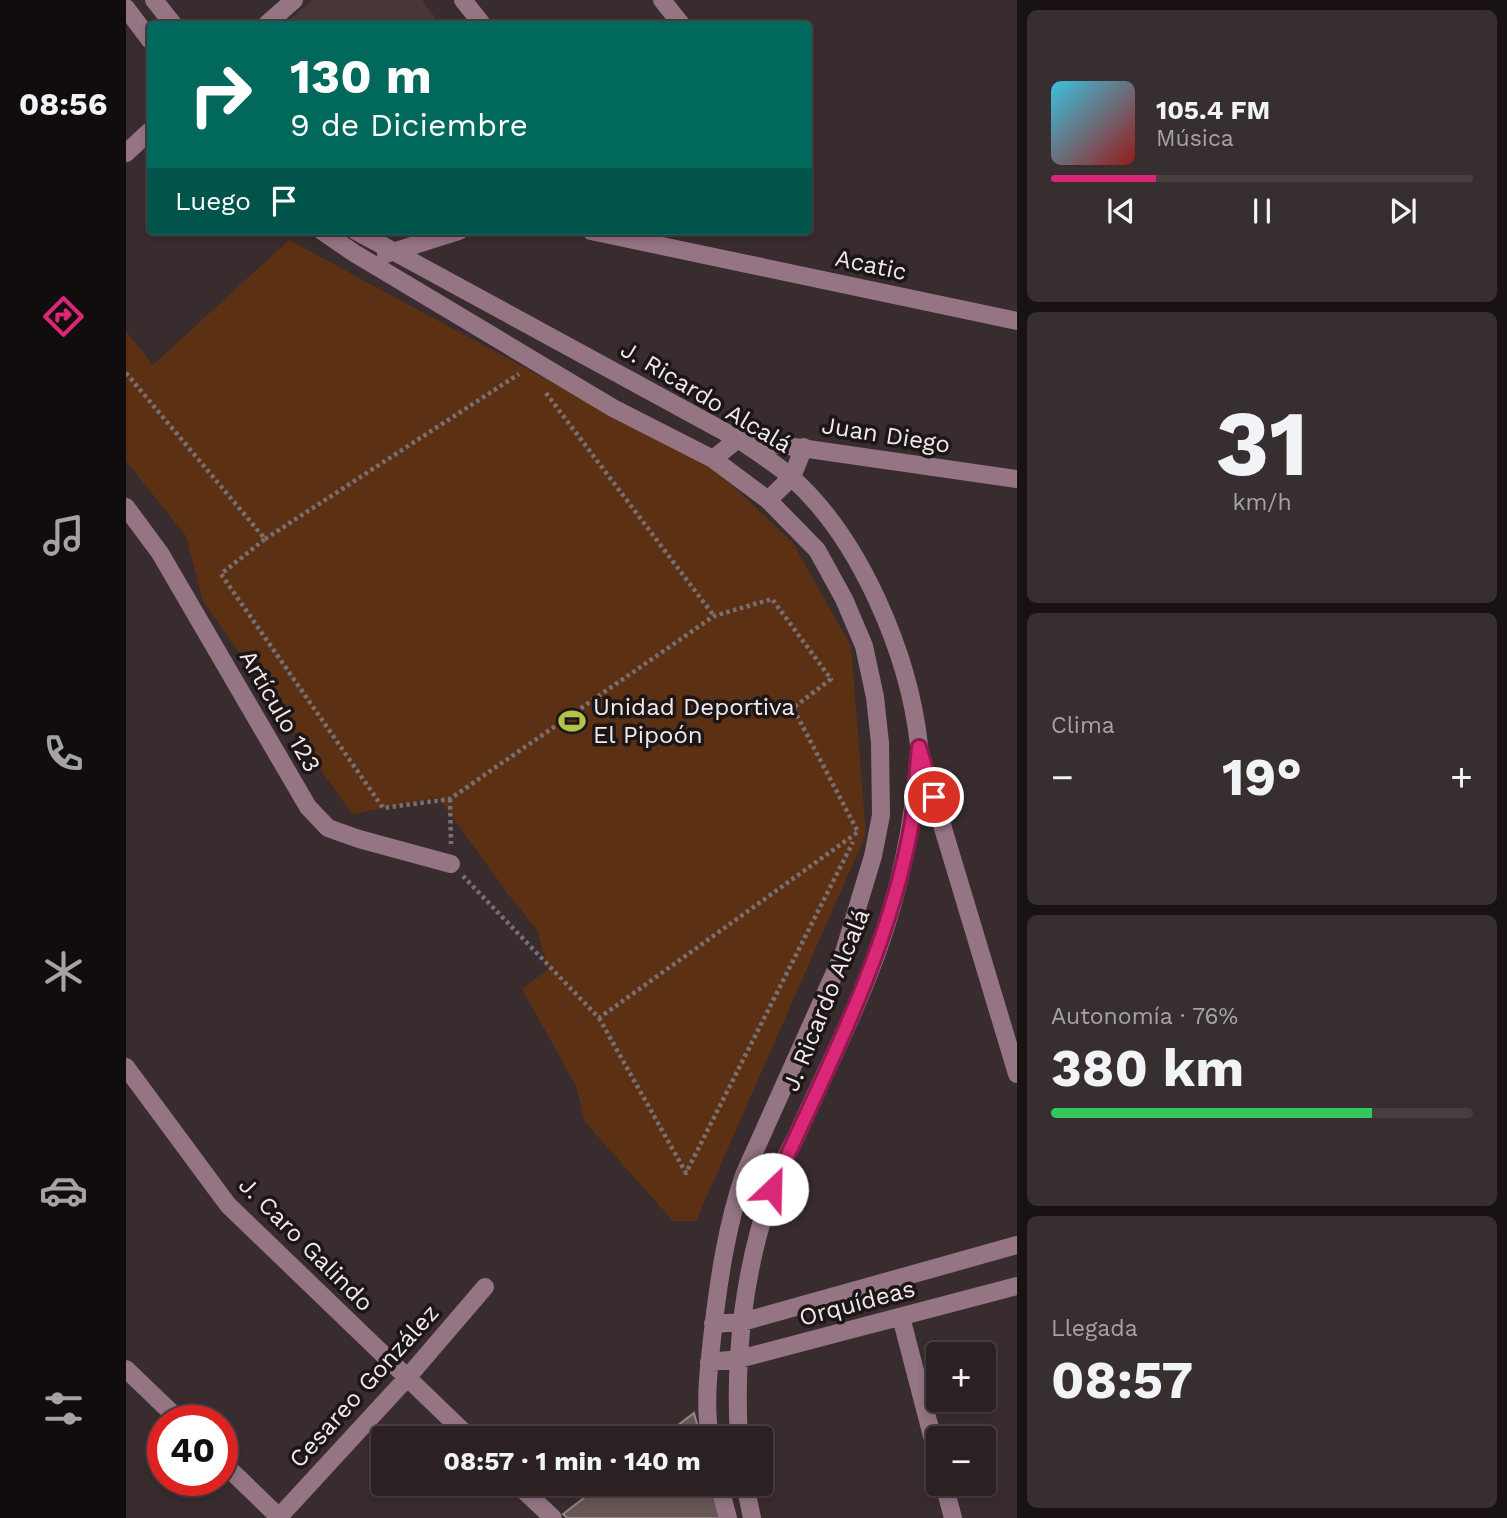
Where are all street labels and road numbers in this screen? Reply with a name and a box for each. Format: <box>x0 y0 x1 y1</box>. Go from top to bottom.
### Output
street label: Acatic <box>833 244 909 286</box>
street label: J. Ricardo Alcalá <box>616 335 796 459</box>
street label: Juan Diego <box>820 411 952 459</box>
street label: Artículo 123 <box>234 645 326 777</box>
street label: J. Ricardo Alcalá <box>777 905 875 1095</box>
street label: J. Caro Galindo <box>233 1171 379 1317</box>
street label: Orquídeas <box>796 1274 918 1332</box>
street label: Cesareo González <box>284 1299 444 1473</box>

